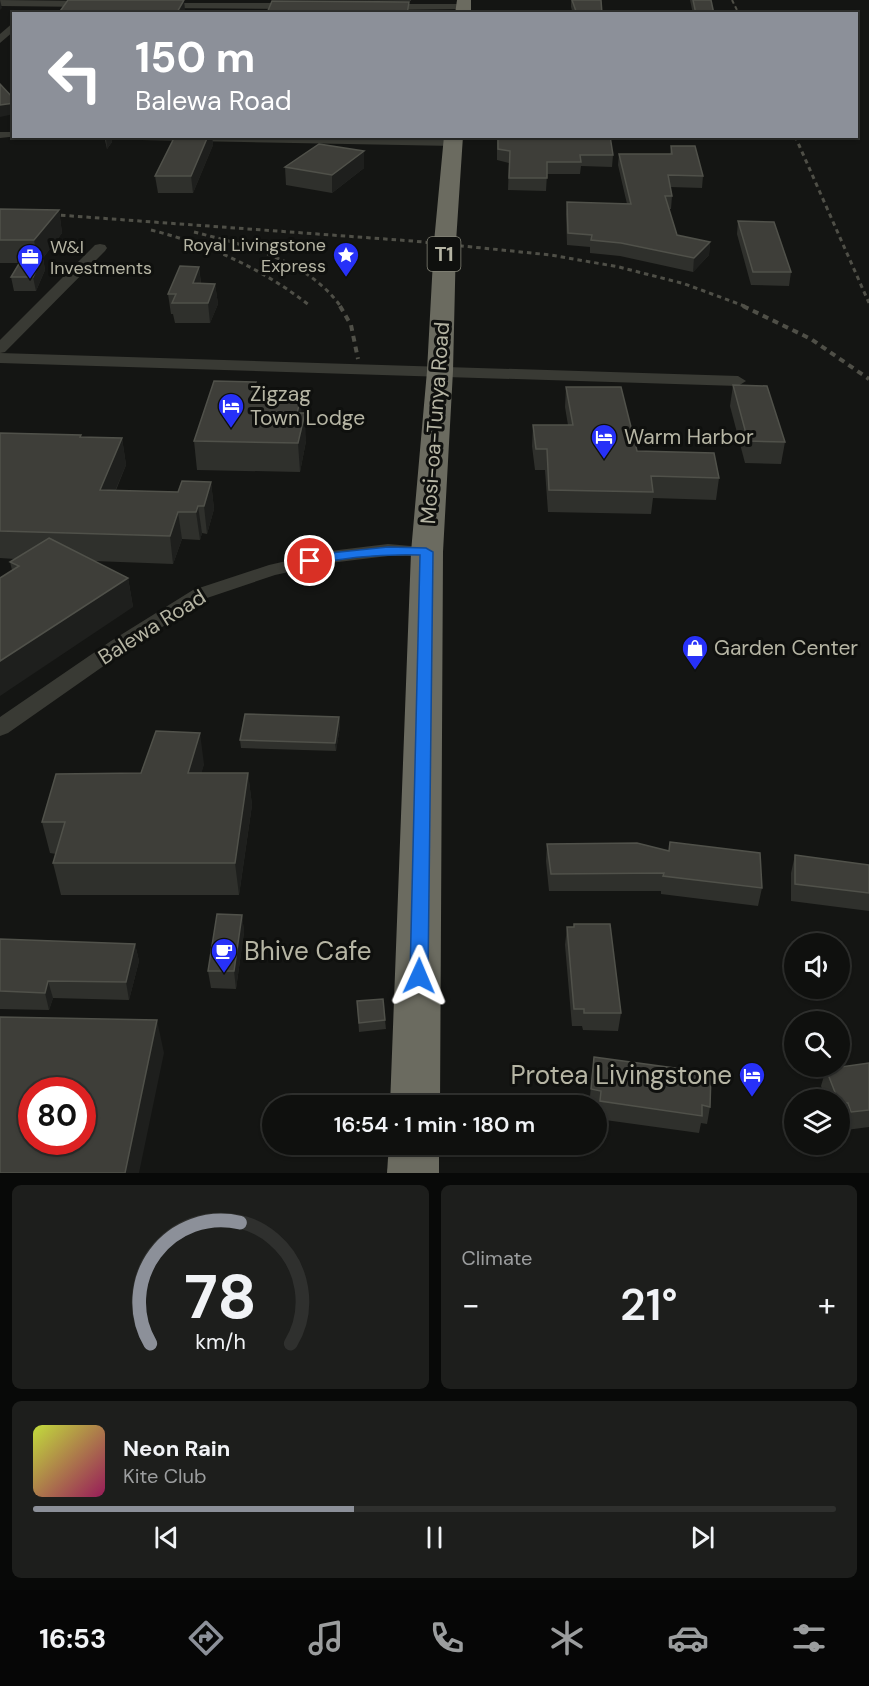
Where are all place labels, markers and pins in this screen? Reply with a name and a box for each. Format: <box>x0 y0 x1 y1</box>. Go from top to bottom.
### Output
place label: Royal Livingstone Express <box>183 233 326 278</box>
place label: W&I Investments <box>50 235 152 280</box>
place icon: Royal Livingstone Express <box>331 240 361 278</box>
office icon: W&I Investments <box>15 242 45 280</box>
place label: Zigzag Town Lodge <box>250 380 365 432</box>
hotel icon: Zigzag Town Lodge <box>216 391 246 429</box>
hotel icon: Warm Harbor <box>589 422 619 460</box>
place label: Warm Harbor <box>624 423 754 451</box>
pin <box>284 535 335 586</box>
shop icon: Garden Center <box>680 633 710 671</box>
place label: Garden Center <box>714 634 858 662</box>
place label: Bhive Cafe <box>244 934 371 968</box>
cafe icon: Bhive Cafe <box>209 936 239 974</box>
place label: Protea Livingstone <box>511 1058 732 1092</box>
hotel icon: Protea Livingstone <box>737 1060 767 1098</box>

